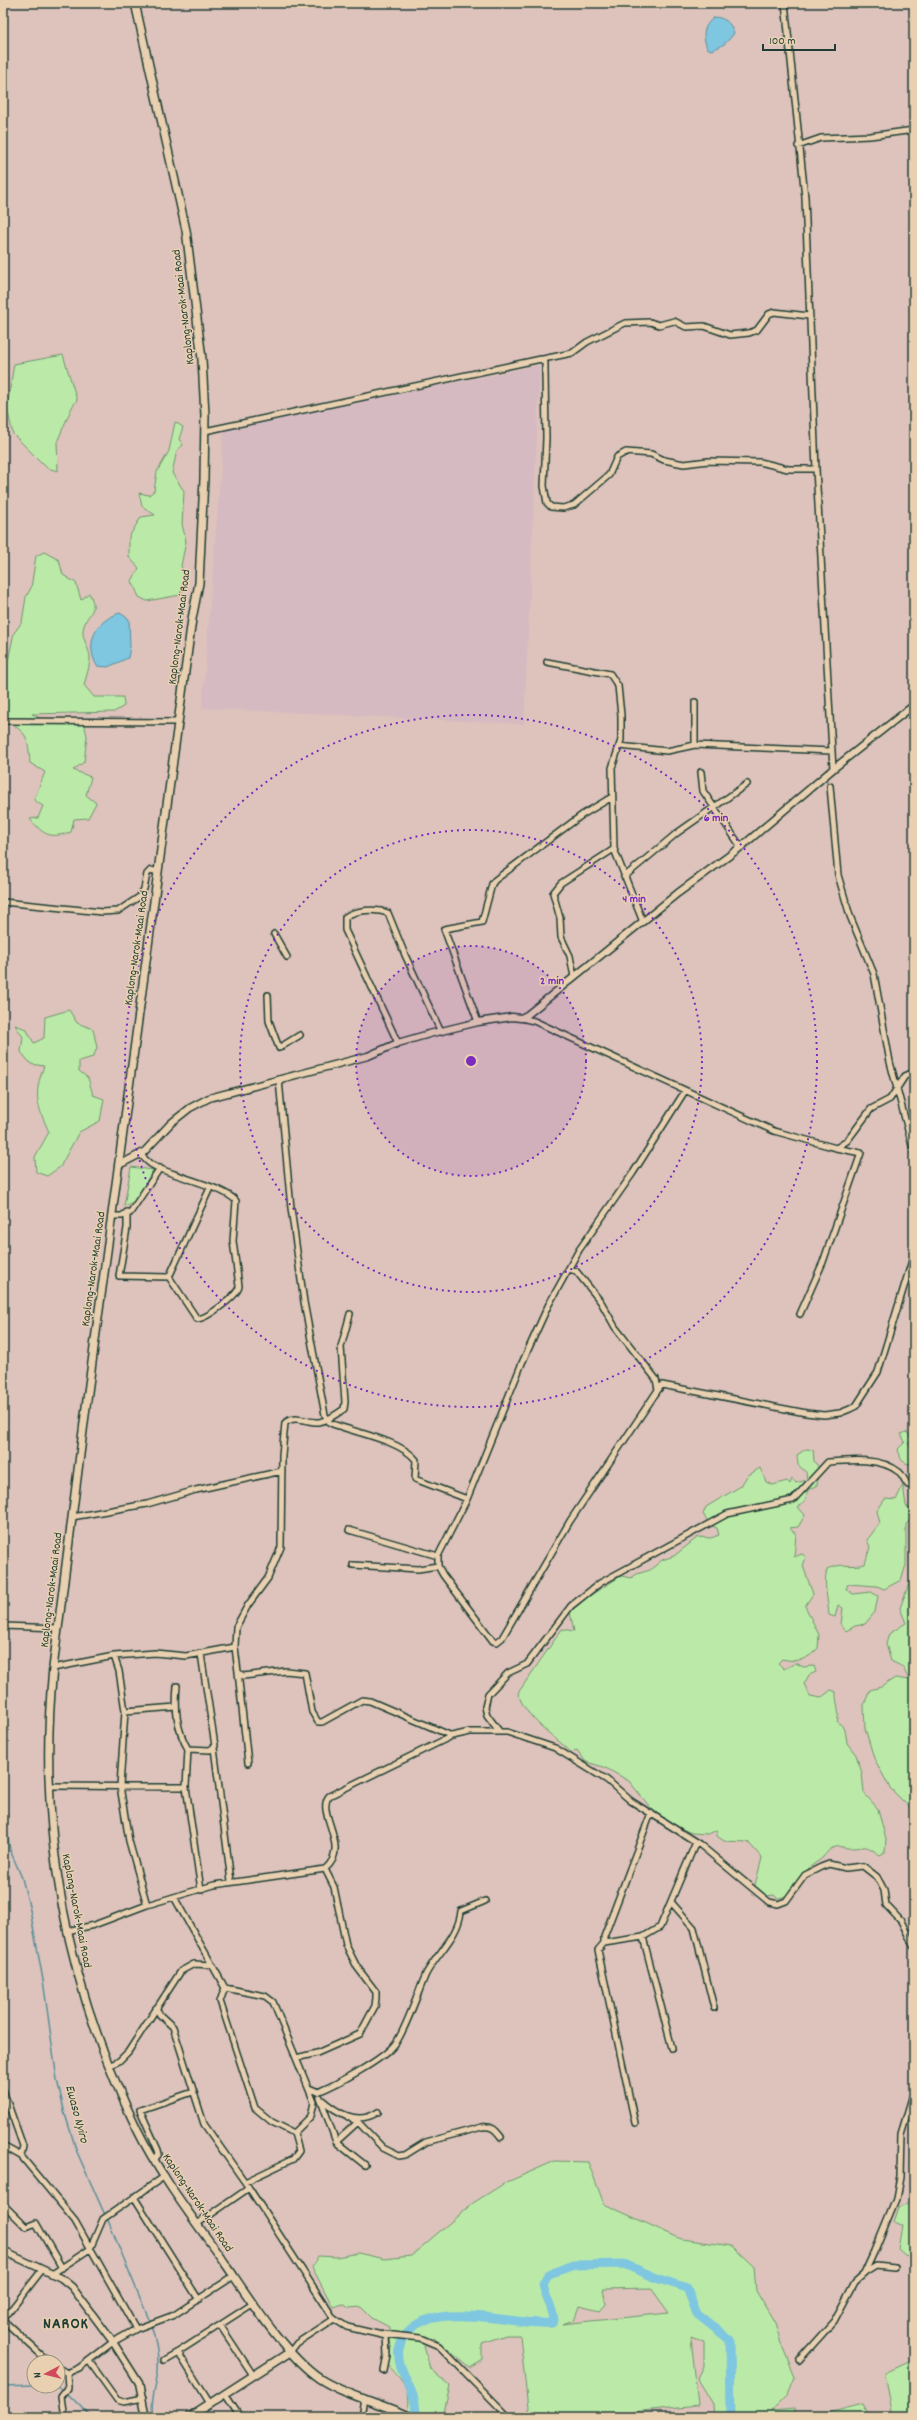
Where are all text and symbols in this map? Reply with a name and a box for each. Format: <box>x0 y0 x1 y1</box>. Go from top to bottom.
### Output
scale bar <box>763 26 835 52</box>
text: 100 m <box>769 33 796 50</box>
street label: Kaplong-Narok-Maai Road <box>169 248 199 366</box>
street label: Kaplong-Narok-Maai Road <box>165 568 195 686</box>
text: 6 min <box>704 810 729 827</box>
street label: Kaplong-Narok-Maai Road <box>121 889 153 1007</box>
text: 4 min <box>622 891 646 908</box>
text: 2 min <box>540 973 564 990</box>
centre of rings <box>464 1054 478 1068</box>
street label: Kaplong-Narok-Maai Road <box>78 1210 110 1328</box>
street label: Kaplong-Narok-Maai Road <box>37 1531 67 1649</box>
street label: Kaplong-Narok-Maai Road <box>57 1853 95 1969</box>
water label: Ewaso Nyiro <box>59 2083 93 2146</box>
street label: Kaplong-Narok-Maai Road <box>158 2150 236 2256</box>
district label: NAROK <box>43 2313 89 2336</box>
north arrow <box>26 2354 66 2394</box>
text: N <box>30 2371 46 2379</box>

